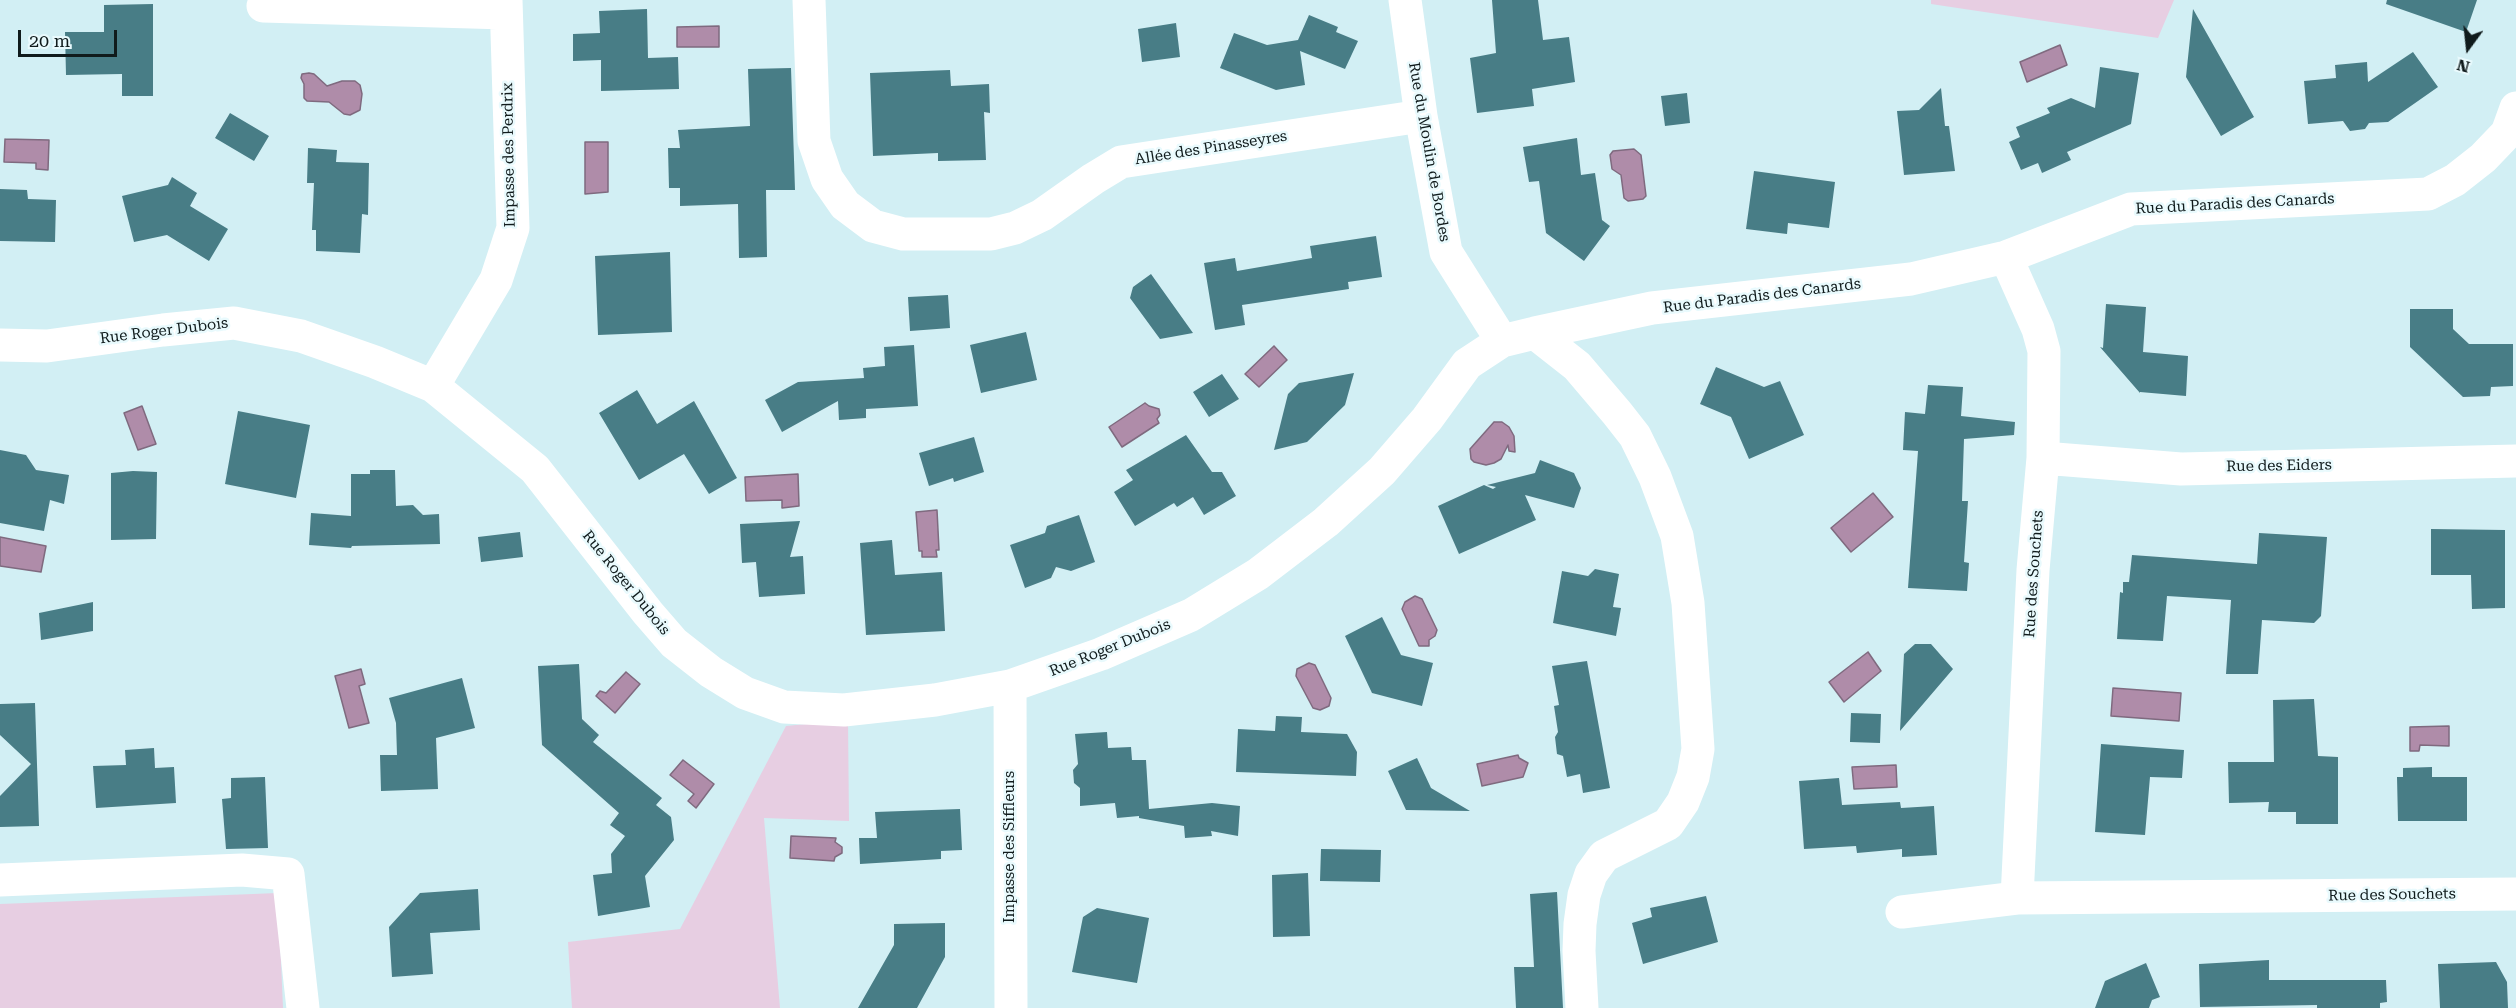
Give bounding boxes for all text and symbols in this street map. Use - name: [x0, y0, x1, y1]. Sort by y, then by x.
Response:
- scale bar: [21, 18, 120, 56]
- north arrow: [2438, 18, 2498, 78]
- text: 20 m: [29, 30, 70, 51]
- text: N: [2455, 55, 2472, 77]
- street label: Rue du Moulin de Bordes: [1404, 61, 1454, 243]
- street label: Impasse des Perdrix: [499, 82, 519, 228]
- street label: Allée des Pinasseyres: [1134, 127, 1288, 169]
- street label: Rue du Paradis des Canards: [2135, 190, 2335, 218]
- street label: Rue du Paradis des Canards: [1662, 275, 1862, 317]
- street label: Rue Roger Dubois: [99, 314, 229, 348]
- street label: Rue des Eiders: [2226, 456, 2332, 476]
- street label: Rue des Souchets: [2021, 510, 2047, 638]
- street label: Rue Roger Dubois: [578, 527, 674, 639]
- street label: Rue Roger Dubois: [1047, 615, 1173, 681]
- street label: Impasse des Siffleurs: [1001, 771, 1019, 923]
- street label: Rue des Souchets: [2328, 885, 2456, 905]

